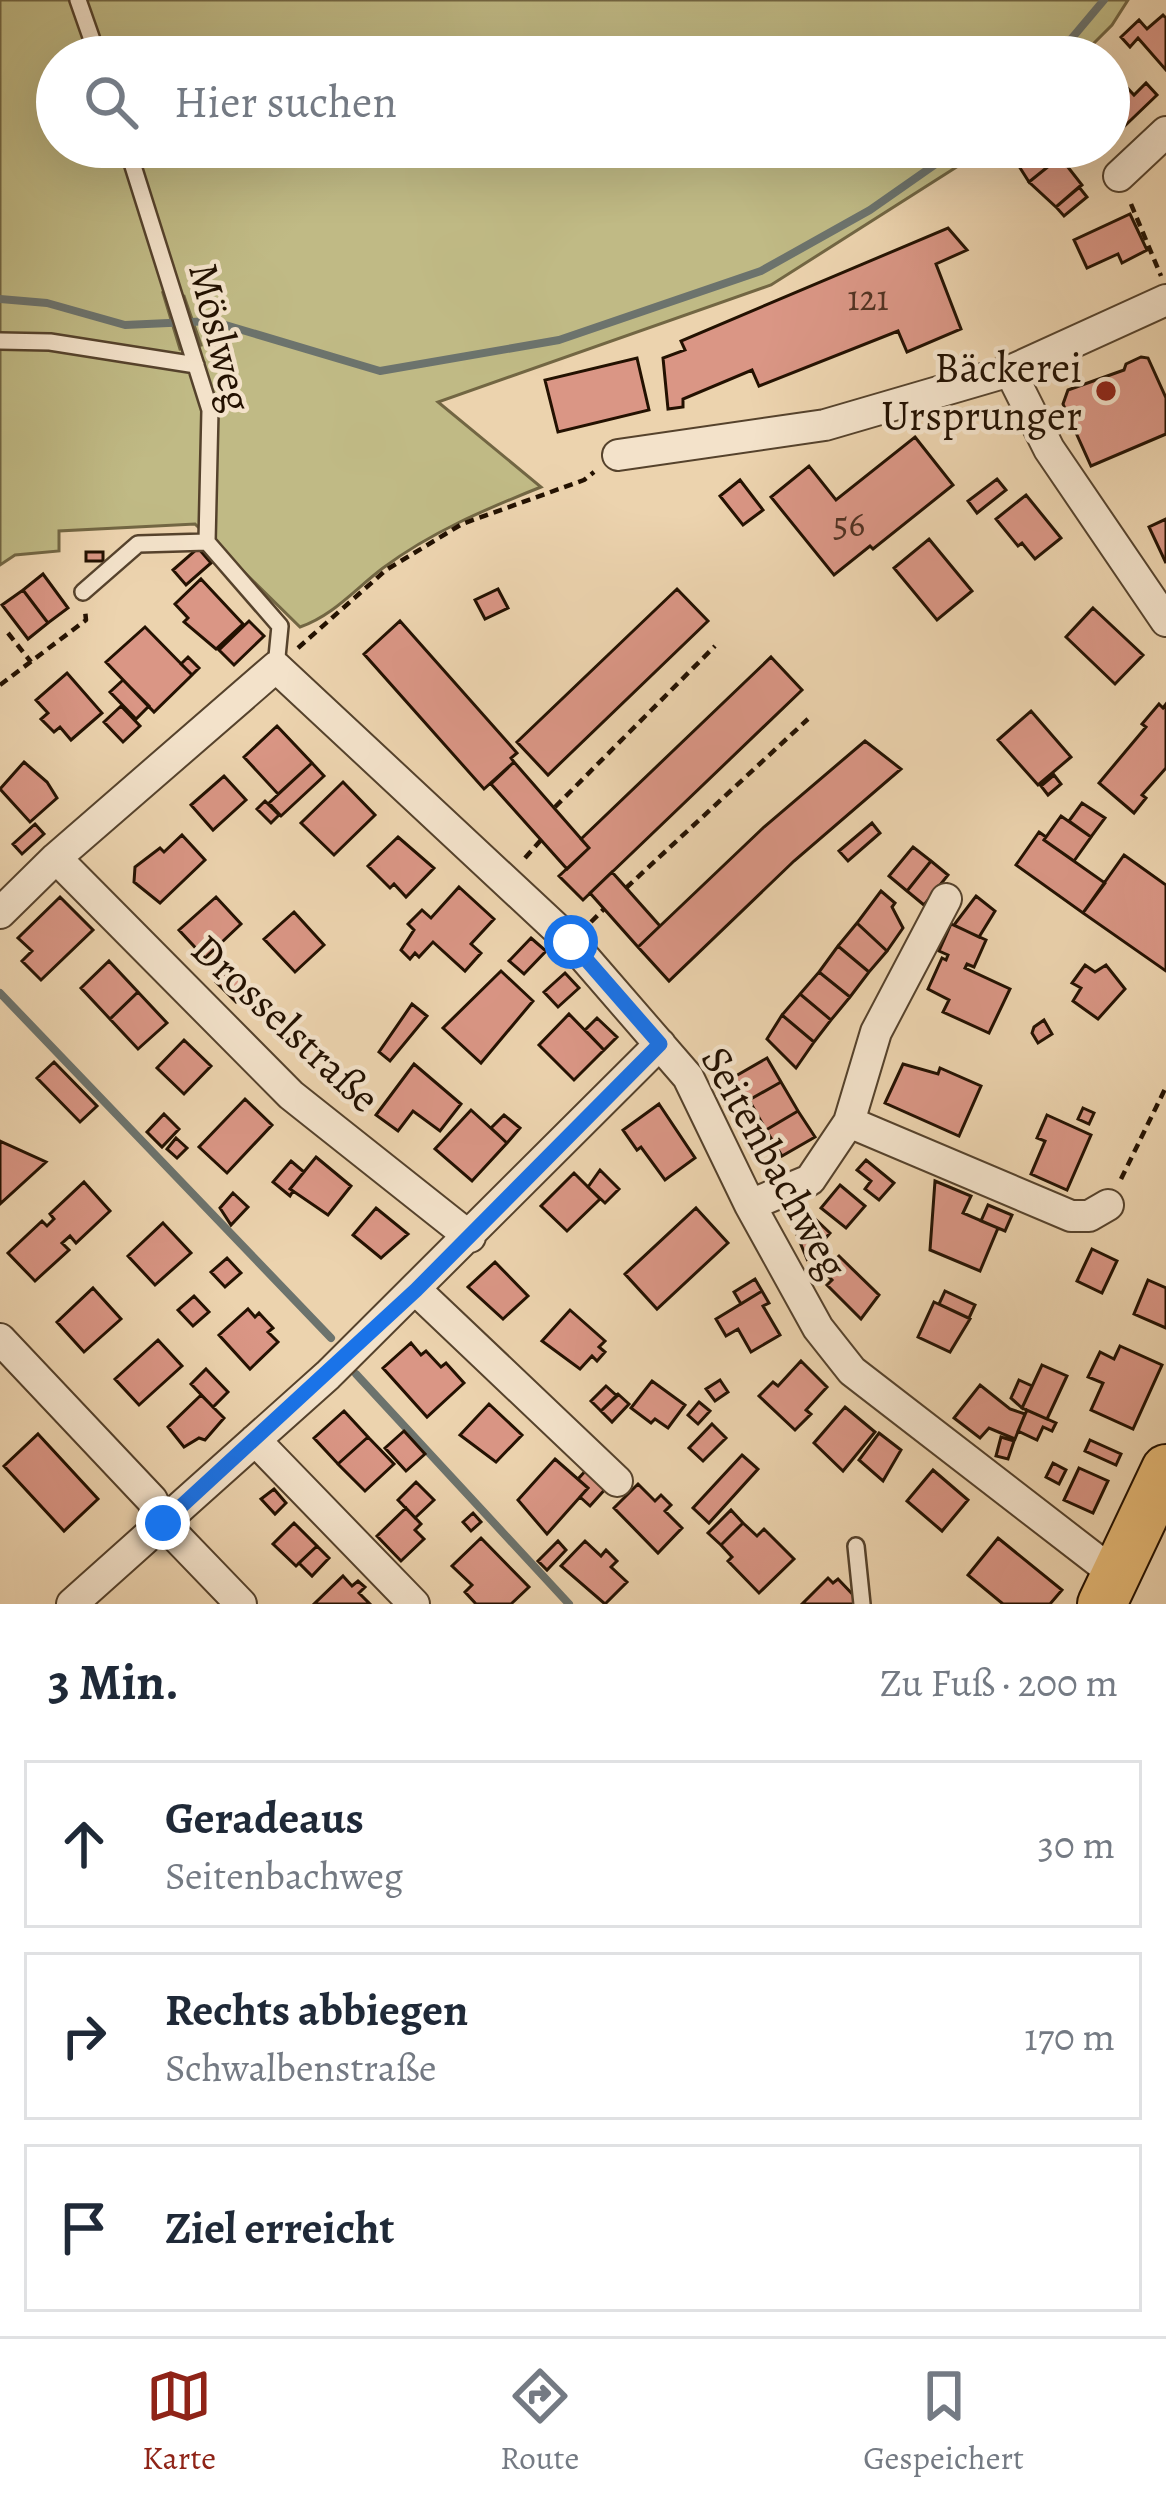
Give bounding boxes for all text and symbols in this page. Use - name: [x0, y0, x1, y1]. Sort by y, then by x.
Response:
- search box: [36, 36, 1130, 168]
- icon: search: [78, 69, 144, 135]
- text: Hier suchen: [174, 71, 397, 133]
- street label: Möslweg: [175, 257, 267, 417]
- house number: 121: [847, 273, 889, 322]
- place label: Bäckerei Ursprunger: [881, 339, 1082, 444]
- marker: Bäckerei Ursprunger: [1093, 378, 1119, 404]
- house number: 56: [833, 499, 865, 548]
- route start: [544, 915, 598, 969]
- street label: Drosselstraße: [179, 921, 393, 1125]
- street label: Seitenbachweg: [688, 1036, 862, 1288]
- route end: [136, 1496, 190, 1550]
- text: 3 Min.: [48, 1647, 179, 1717]
- text: Zu Fuß · 200 m: [880, 1656, 1118, 1709]
- text: Geradeaus: [165, 1787, 364, 1849]
- icon: ahead: [51, 1811, 117, 1877]
- text: 30 m: [1038, 1818, 1115, 1871]
- text: Seitenbachweg: [165, 1849, 403, 1902]
- text: Rechts abbiegen: [165, 1979, 468, 2041]
- icon: right: [51, 2003, 117, 2069]
- text: 170 m: [1024, 2010, 1115, 2063]
- text: Schwalbenstraße: [165, 2041, 437, 2094]
- icon: arrive: [51, 2195, 117, 2261]
- text: Ziel erreicht: [165, 2197, 394, 2259]
- tab: Karte: [142, 2363, 216, 2480]
- tab: Route: [500, 2363, 579, 2480]
- tab: Gespeichert: [863, 2363, 1024, 2480]

